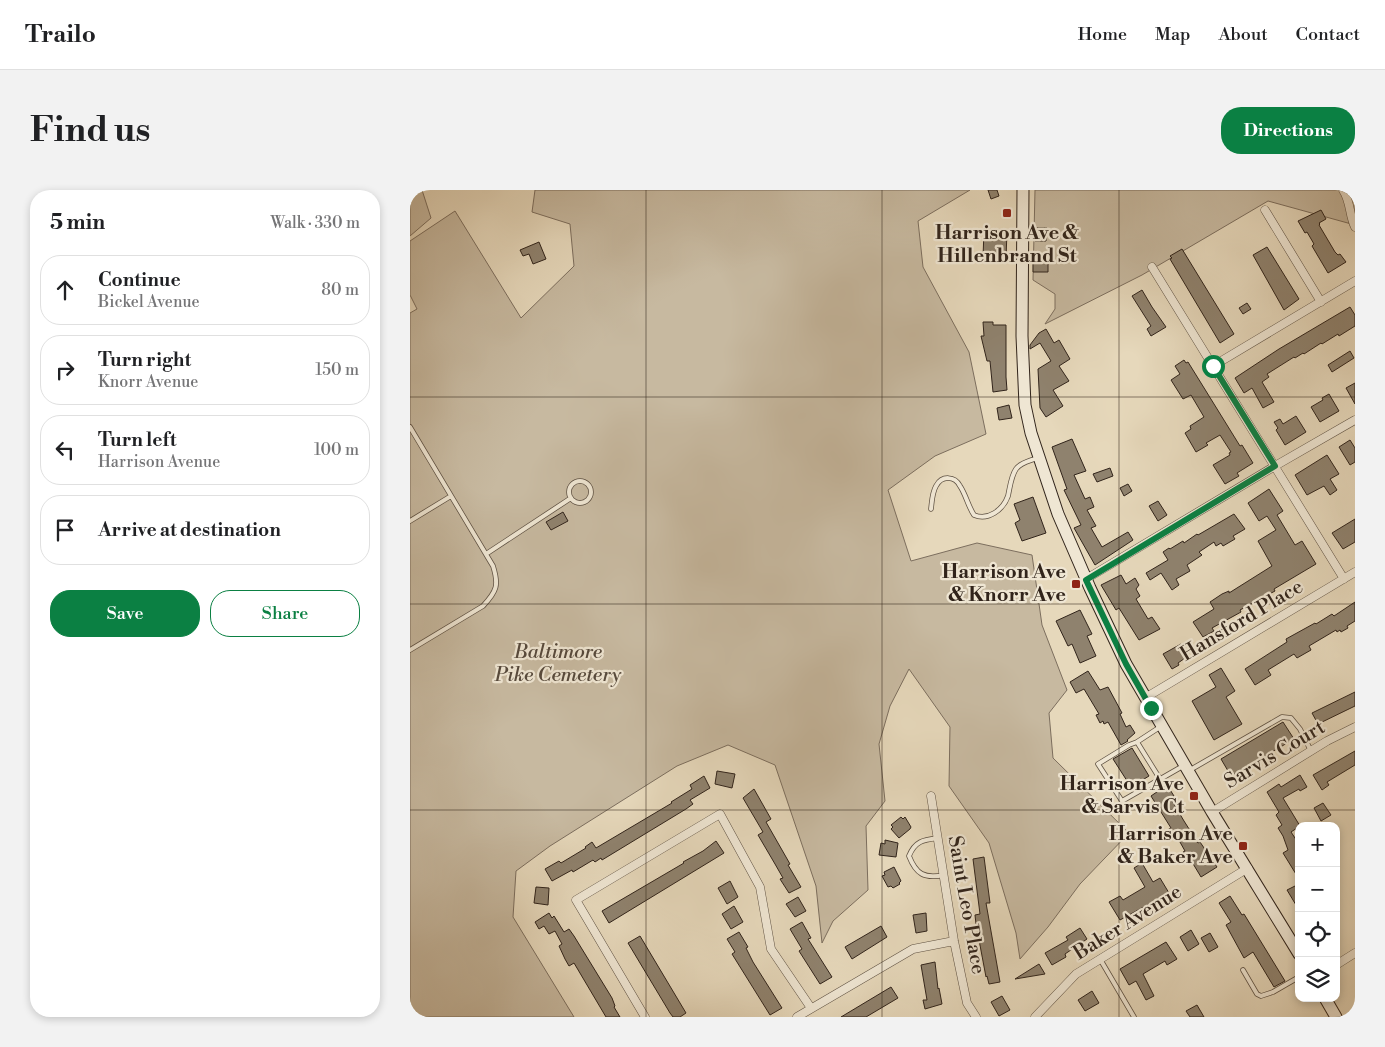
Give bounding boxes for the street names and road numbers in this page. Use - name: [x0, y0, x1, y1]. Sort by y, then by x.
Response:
- street label: Hansford Place: [1176, 575, 1308, 667]
- street label: Sarvis Court: [1220, 715, 1330, 795]
- street label: Saint Leo Place: [942, 834, 990, 976]
- street label: Baker Avenue: [1068, 880, 1187, 967]

